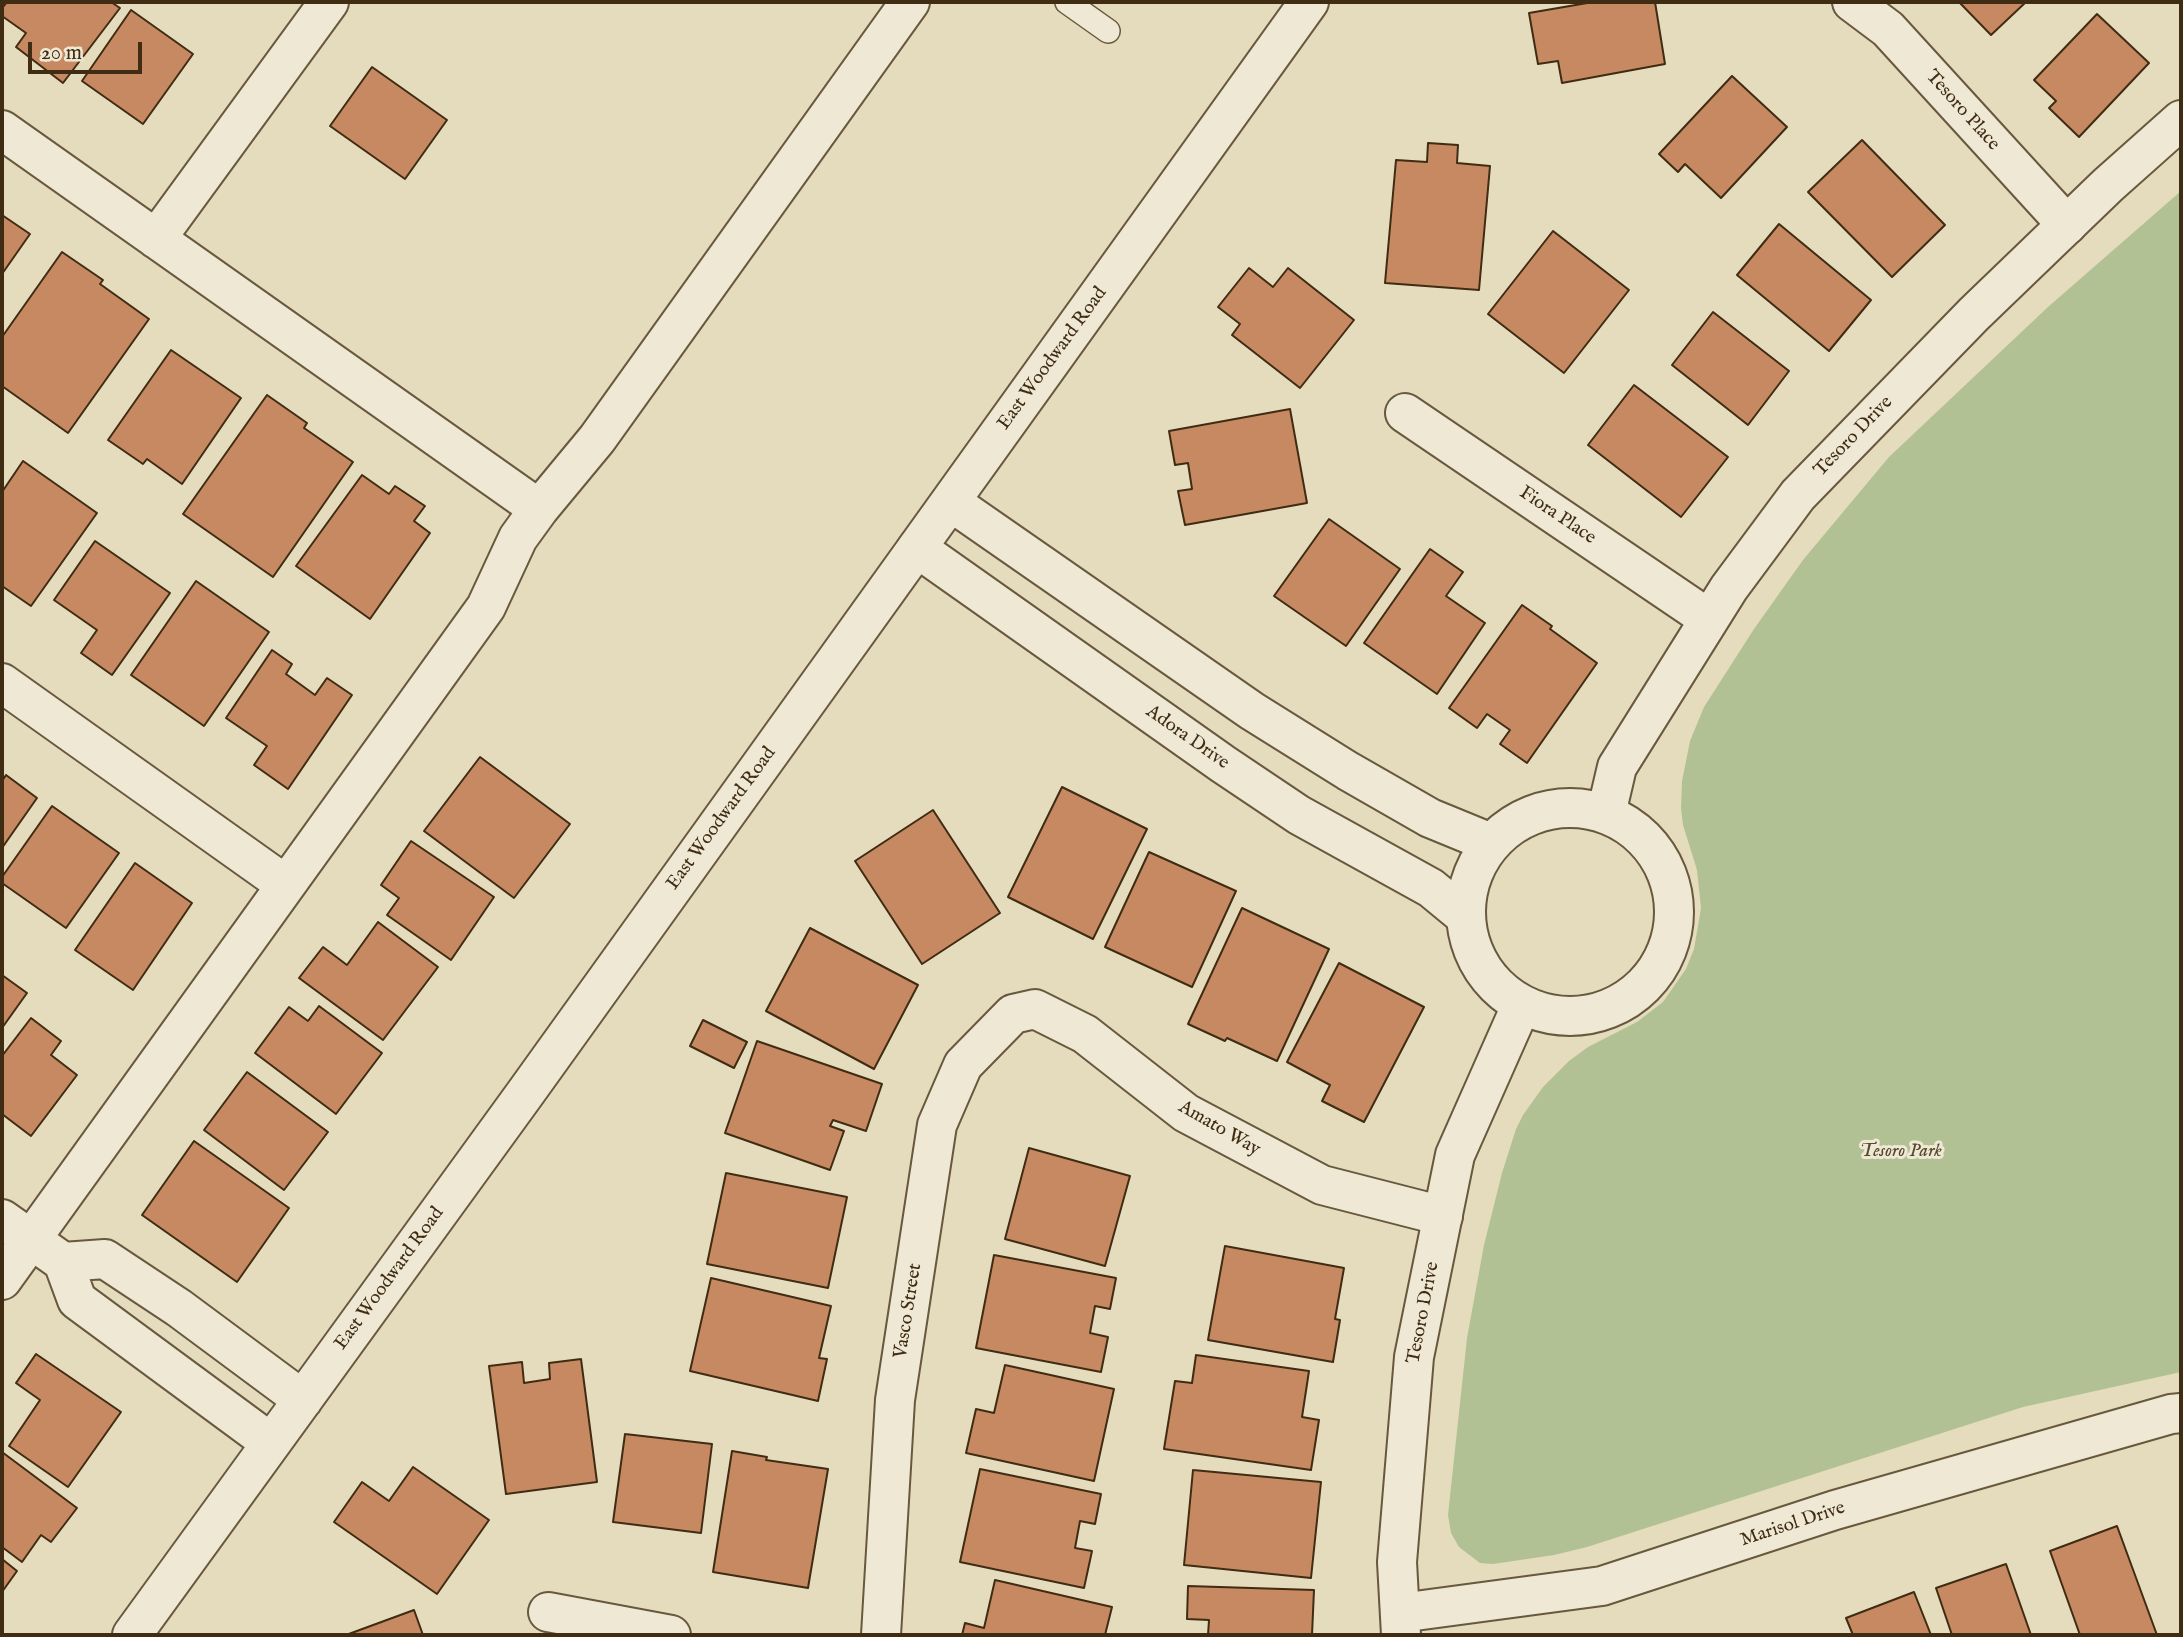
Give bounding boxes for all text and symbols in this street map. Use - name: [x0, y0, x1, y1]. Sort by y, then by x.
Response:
- scale bar: [32, 28, 145, 72]
- text: 20 m: [41, 40, 82, 67]
- street label: Tesoro Place: [1920, 66, 2004, 156]
- street label: East Woodward Road: [993, 283, 1113, 435]
- street label: Tesoro Drive: [1810, 392, 1898, 482]
- street label: Fiora Place: [1514, 482, 1600, 550]
- street label: Adora Drive: [1141, 701, 1233, 775]
- street label: East Woodward Road: [662, 743, 782, 895]
- street label: Amato Way: [1174, 1096, 1264, 1162]
- park label: Tesoro Park: [1860, 1141, 1942, 1163]
- street label: East Woodward Road: [330, 1203, 450, 1355]
- street label: Tesoro Drive: [1403, 1260, 1445, 1366]
- street label: Vasco Street: [890, 1262, 928, 1360]
- street label: Marisol Drive: [1738, 1497, 1848, 1553]

